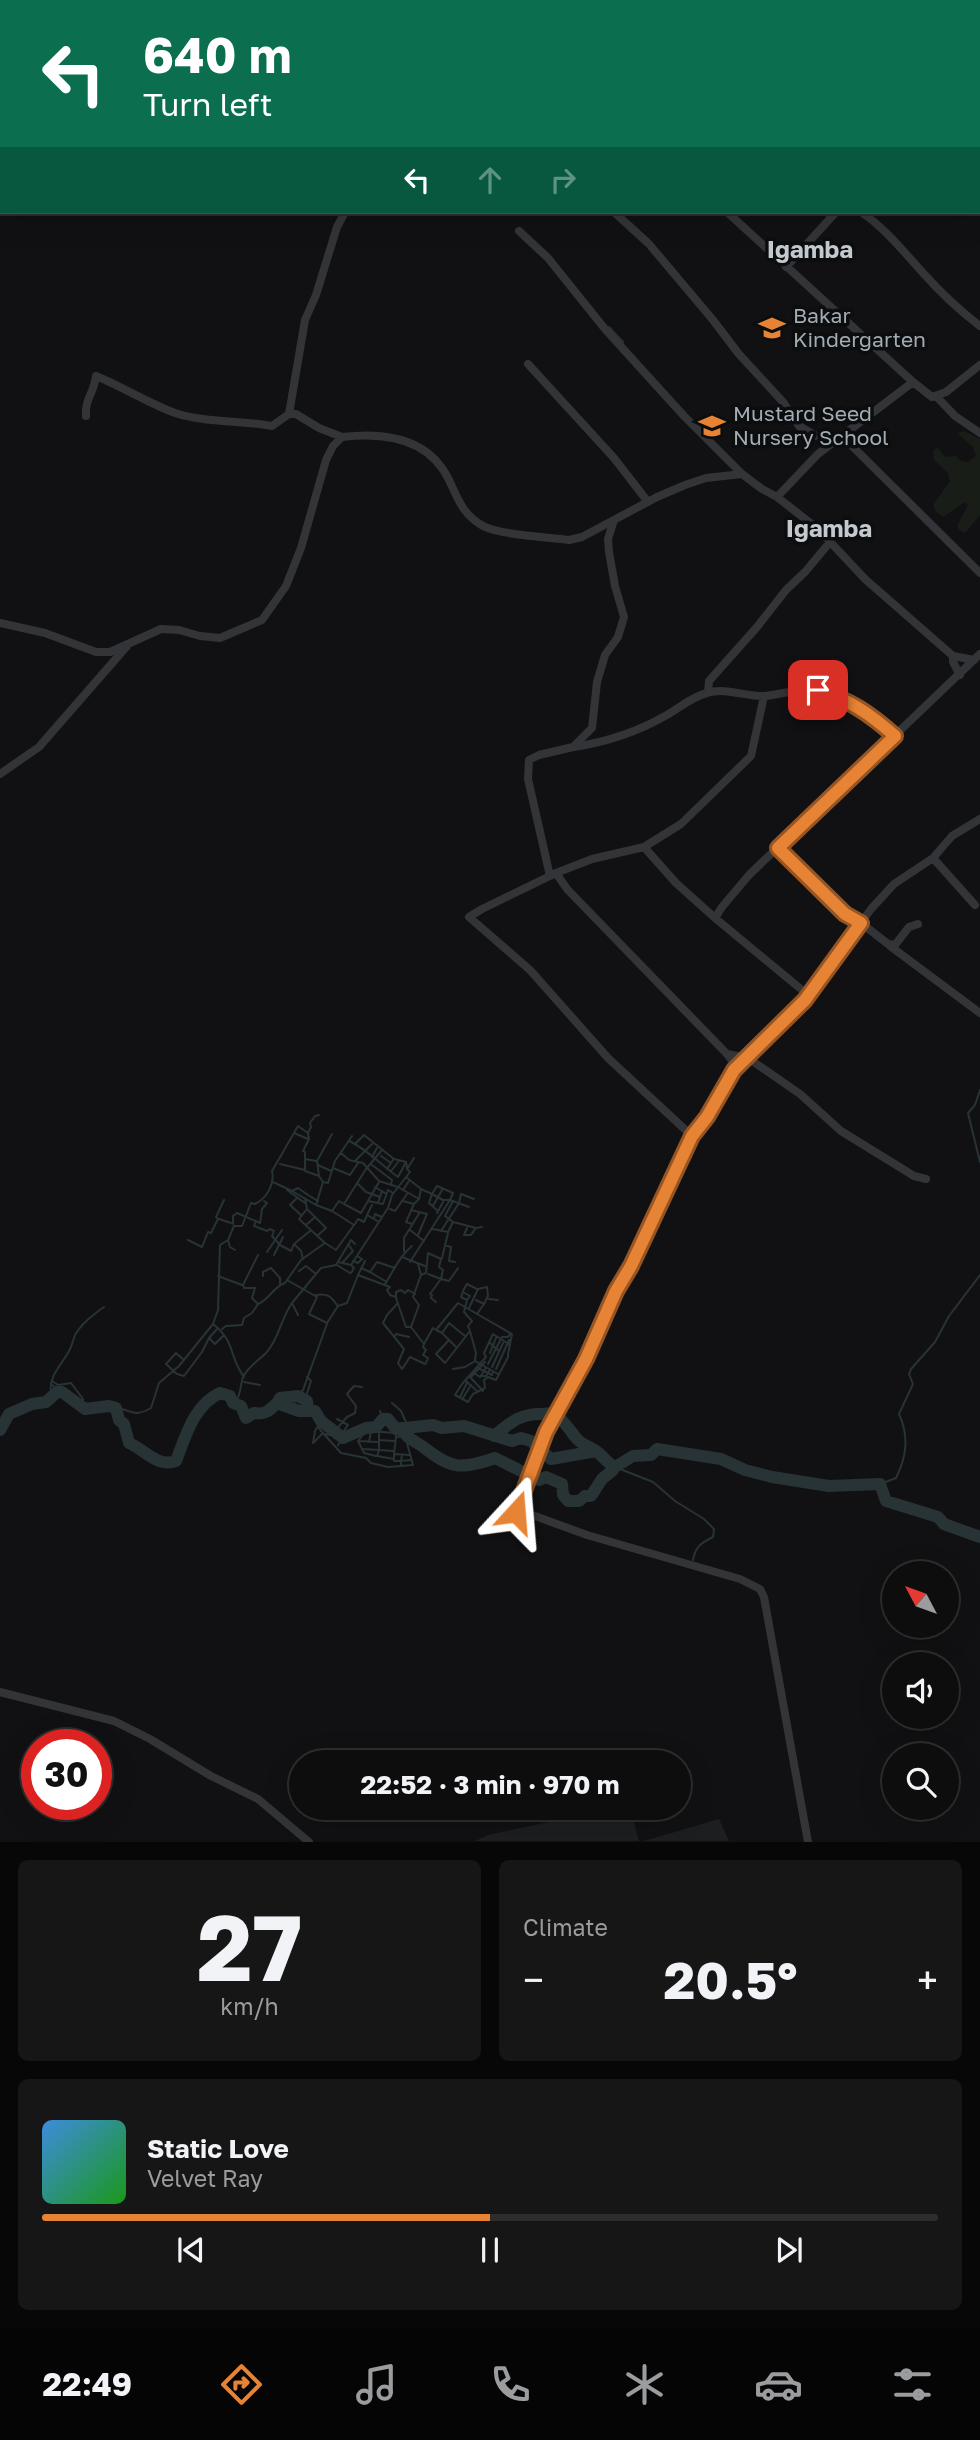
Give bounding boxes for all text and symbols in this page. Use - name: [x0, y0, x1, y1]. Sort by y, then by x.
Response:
- text: 640 m: [143, 25, 292, 84]
- icon: left: [28, 28, 119, 119]
- text: Turn left: [143, 85, 272, 123]
- icon: left: [398, 161, 436, 199]
- icon: ahead: [471, 161, 509, 199]
- icon: right: [544, 161, 582, 199]
- district label: Igamba: [767, 234, 853, 263]
- place label: Bakar Kindergarten: [793, 302, 926, 352]
- school or university icon: Bakar Kindergarten: [757, 313, 787, 343]
- place label: Mustard Seed Nursery School: [733, 400, 889, 450]
- school or university icon: Mustard Seed Nursery School: [697, 411, 727, 441]
- district label: Igamba: [786, 513, 872, 542]
- pin: [788, 660, 848, 720]
- icon: arrive: [799, 671, 837, 709]
- position arrow: [479, 1475, 553, 1549]
- north arrow: [882, 1561, 959, 1638]
- map controls: [882, 1561, 959, 1820]
- button: sound: [882, 1652, 959, 1729]
- speed limit sign: 30: [21, 1729, 112, 1820]
- button: search: [882, 1743, 959, 1820]
- text: 22:52 · 3 min · 970 m: [360, 1769, 620, 1800]
- text: 27: [197, 1892, 302, 2001]
- text: Climate: [523, 1913, 608, 1941]
- text: 20.5°: [663, 1948, 798, 2010]
- text: −: [523, 1957, 544, 2002]
- text: +: [917, 1957, 938, 2002]
- text: km/h: [220, 1992, 279, 2020]
- text: Static Love: [147, 2133, 289, 2164]
- text: Velvet Ray: [147, 2164, 263, 2192]
- icon: previous: [172, 2231, 210, 2269]
- icon: pause: [471, 2231, 509, 2269]
- icon: next: [770, 2231, 808, 2269]
- icon: directions: [217, 2360, 266, 2409]
- icon: music: [352, 2360, 401, 2409]
- icon: phone: [486, 2360, 535, 2409]
- icon: climate: [620, 2360, 669, 2409]
- icon: car: [754, 2360, 803, 2409]
- icon: filters: [888, 2360, 937, 2409]
- text: 22:49: [43, 2365, 132, 2403]

